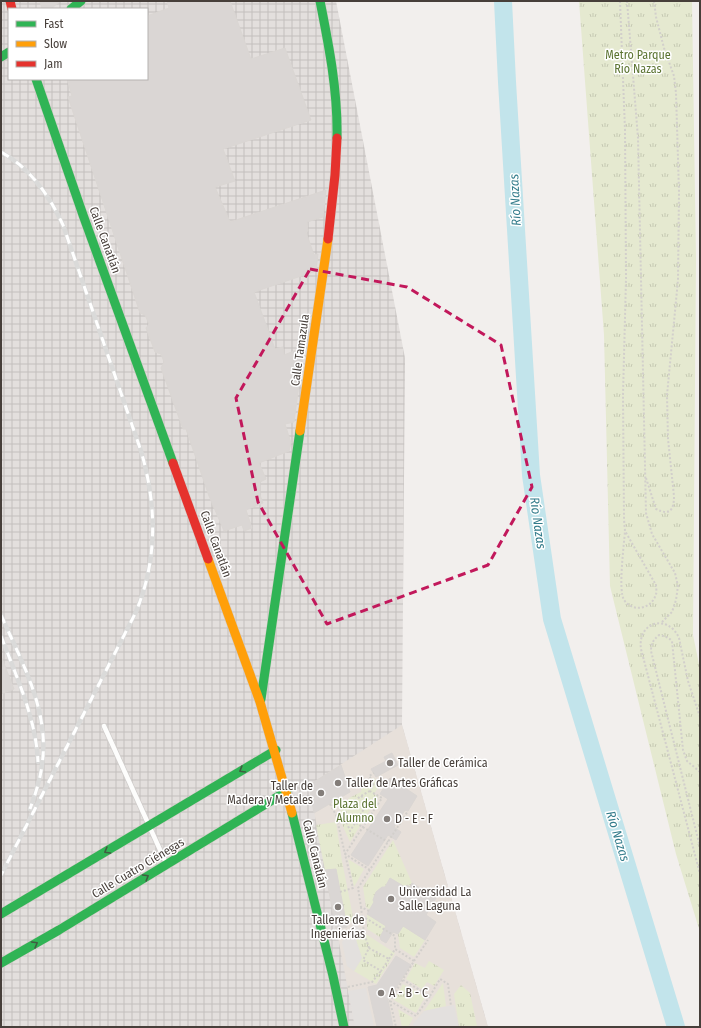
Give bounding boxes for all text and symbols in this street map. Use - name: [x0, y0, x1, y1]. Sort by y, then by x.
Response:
- legend: [8, 8, 148, 80]
- text: Fast: [44, 17, 63, 31]
- text: Slow: [44, 37, 67, 51]
- park label: Metro Parque Río Nazas: [605, 48, 671, 76]
- text: Jam: [44, 57, 62, 71]
- water label: Río Nazas: [506, 173, 524, 226]
- street label: Calle Canatlán: [86, 205, 124, 275]
- street label: Calle Tamazula: [288, 313, 312, 387]
- water label: Río Nazas: [527, 496, 549, 550]
- street label: Calle Canatlán: [197, 509, 235, 579]
- place label: Taller de Cerámica: [398, 756, 488, 770]
- marker: Taller de Cerámica: [385, 758, 395, 768]
- one-way arrow: [239, 765, 246, 773]
- place label: Taller de Artes Gráficas: [346, 776, 458, 790]
- marker: Taller de Artes Gráficas: [333, 778, 343, 788]
- place label: Taller de Madera y Metales: [227, 779, 313, 807]
- marker: Taller de Madera y Metales: [316, 788, 326, 798]
- park label: Plaza del Alumno: [333, 797, 377, 825]
- water label: Río Nazas: [603, 809, 633, 864]
- place label: D - E - F: [395, 812, 434, 826]
- marker: D - E - F: [382, 814, 392, 824]
- street label: Calle Canatlán: [300, 818, 330, 890]
- street label: Calle Cuatro Ciénegas: [89, 835, 187, 901]
- one-way arrow: [104, 847, 111, 854]
- one-way arrow: [142, 874, 149, 882]
- place label: Universidad La Salle Laguna: [399, 885, 472, 913]
- marker: Universidad La Salle Laguna: [386, 894, 396, 904]
- marker: Talleres de Ingenierías: [333, 902, 343, 912]
- place label: Talleres de Ingenierías: [311, 913, 365, 941]
- one-way arrow: [31, 941, 38, 948]
- place label: A - B - C: [389, 986, 428, 1000]
- marker: A - B - C: [376, 988, 386, 998]

